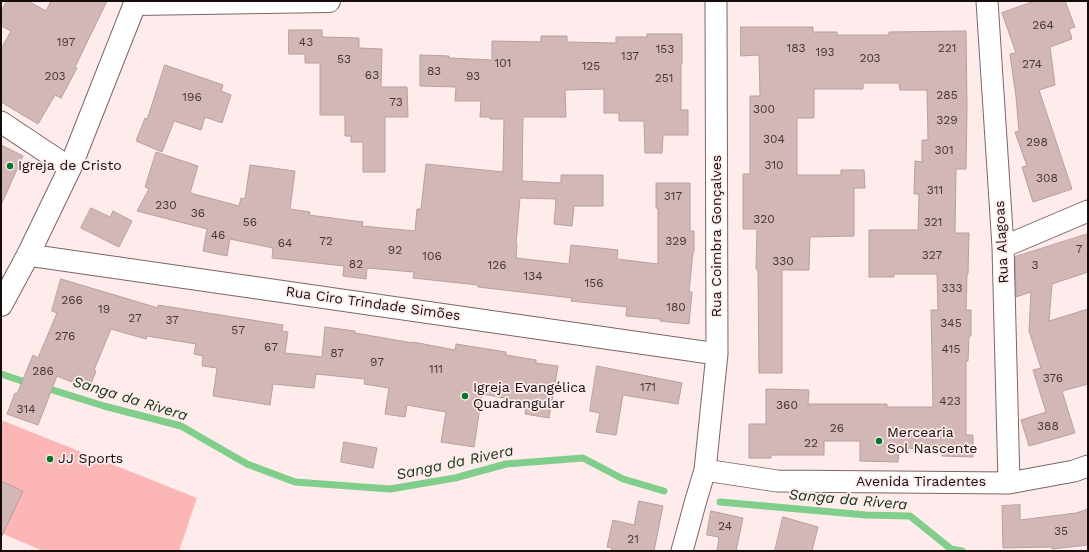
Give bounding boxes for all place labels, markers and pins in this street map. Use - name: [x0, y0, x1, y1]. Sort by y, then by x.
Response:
- place label: Igreja de Cristo: [18, 158, 122, 174]
- marker: Igreja de Cristo: [5, 161, 15, 171]
- place label: Igreja Evangélica Quadrangular: [473, 380, 586, 412]
- marker: Igreja Evangélica Quadrangular: [460, 391, 470, 401]
- place label: Mercearia Sol Nascente: [887, 425, 977, 458]
- marker: Mercearia Sol Nascente: [874, 436, 884, 446]
- place label: JJ Sports: [58, 451, 123, 467]
- marker: JJ Sports: [45, 454, 55, 464]

